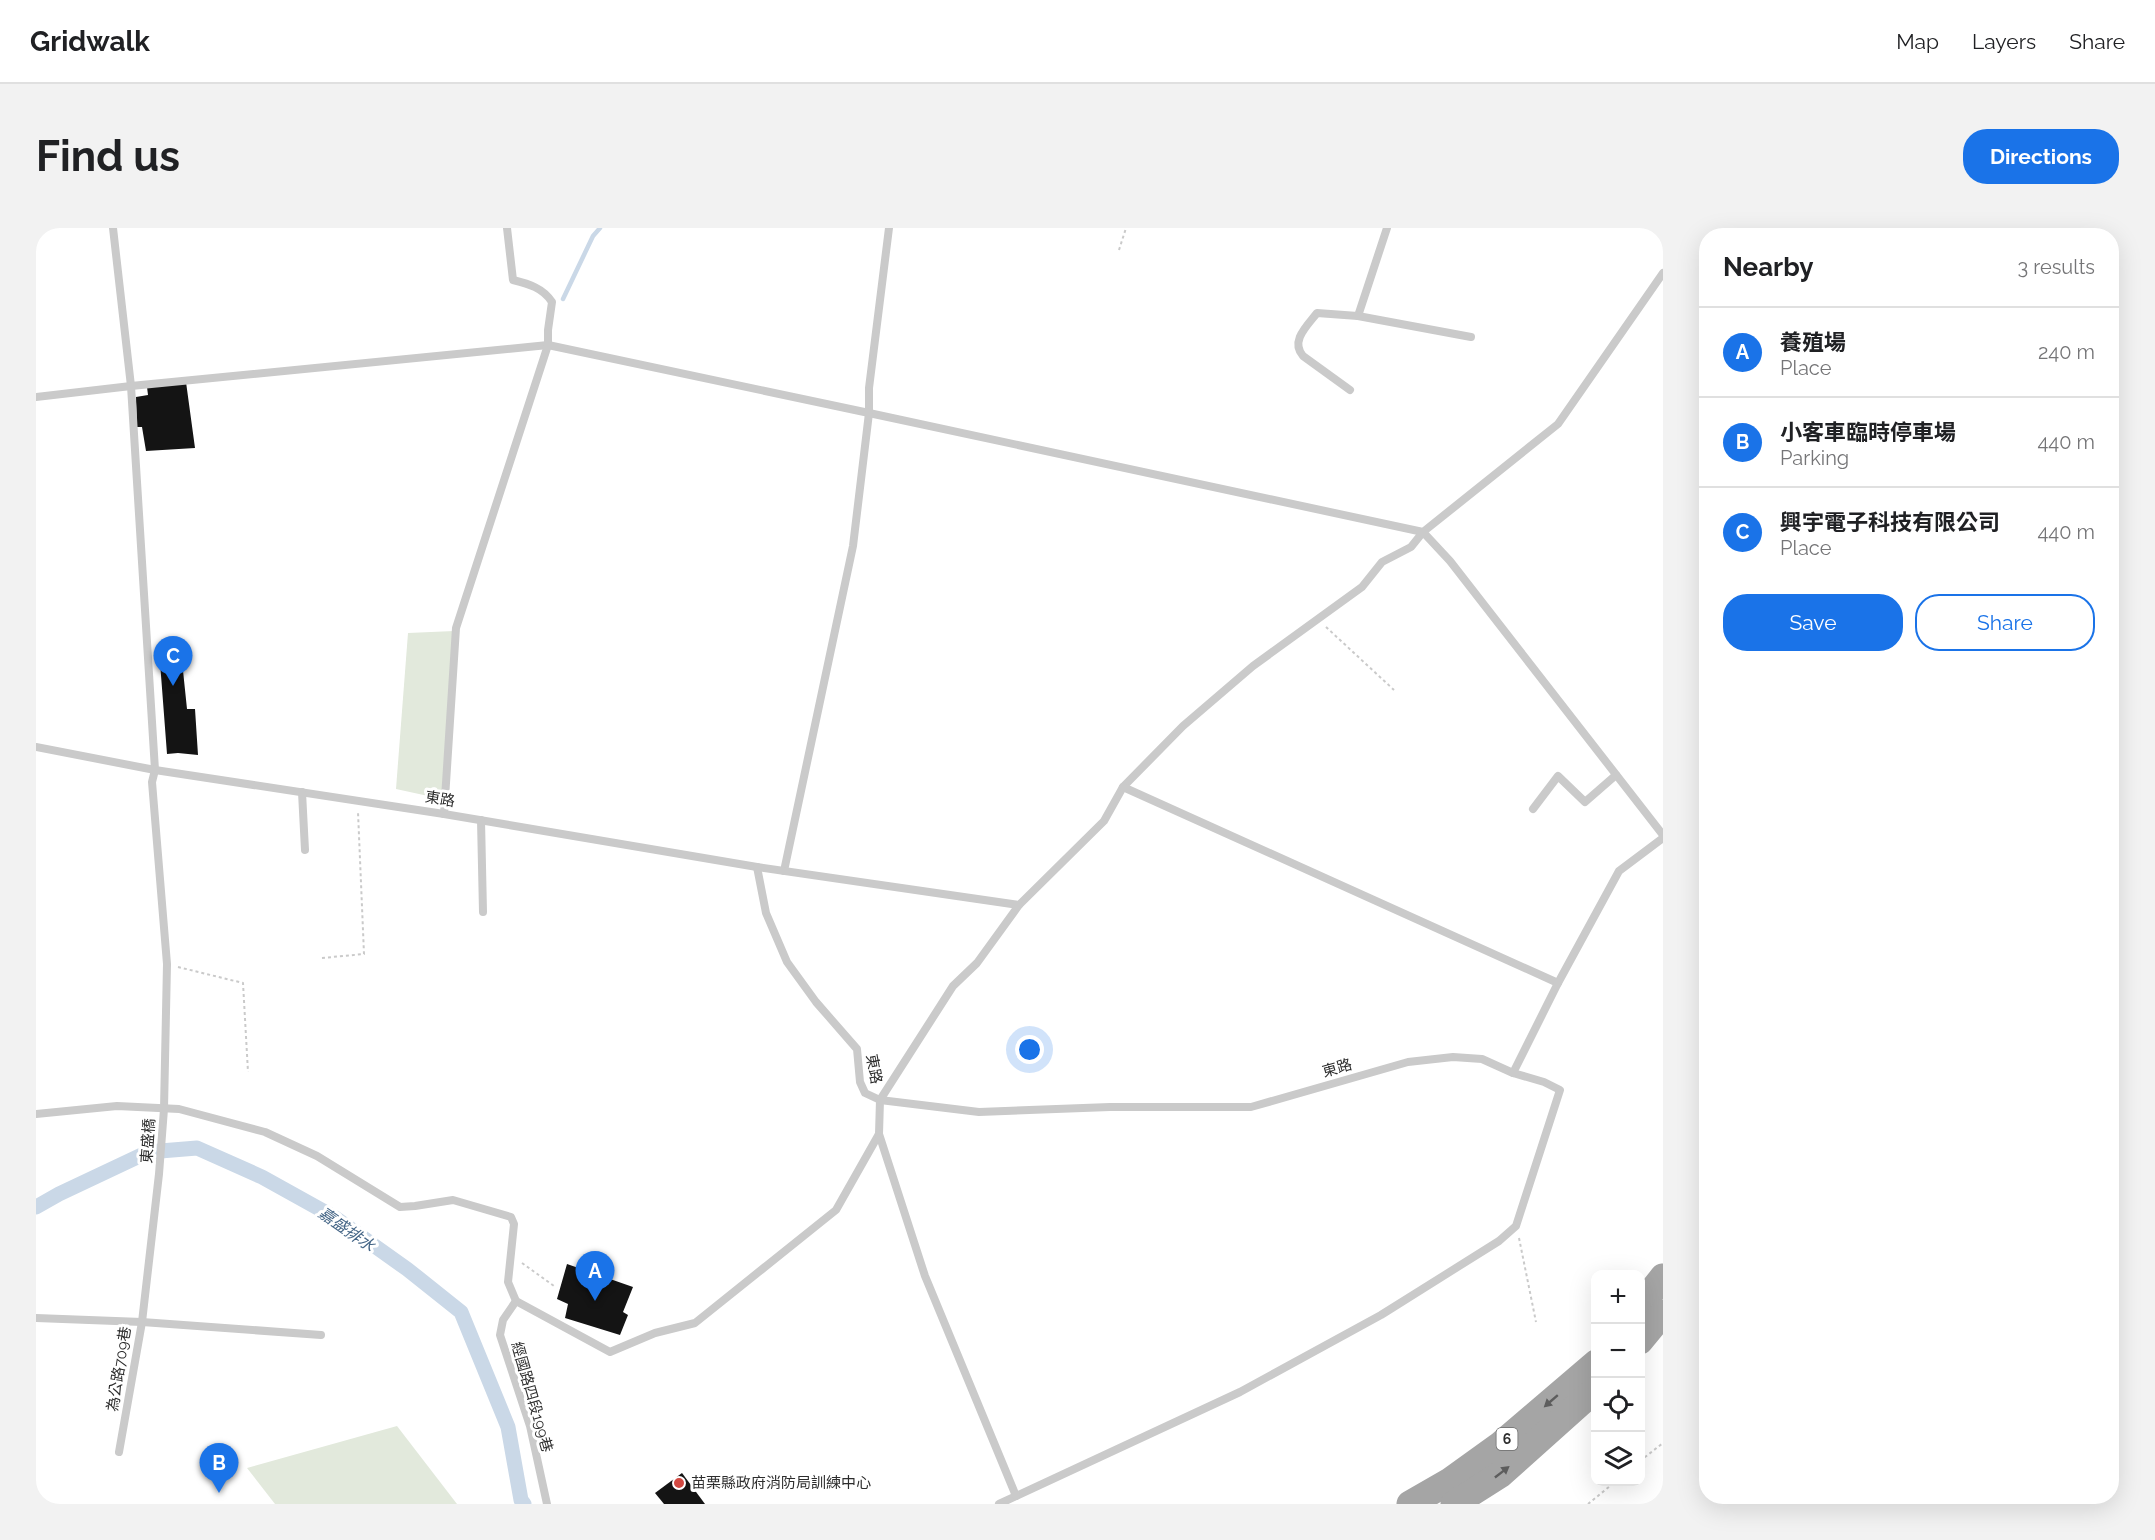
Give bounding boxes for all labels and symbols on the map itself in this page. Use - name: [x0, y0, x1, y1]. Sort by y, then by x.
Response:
- pin: C: [154, 636, 192, 686]
- street label: 東路: [424, 788, 456, 810]
- your location: [1015, 1035, 1044, 1064]
- street label: 東路: [862, 1053, 886, 1085]
- street label: 東路: [1320, 1055, 1354, 1081]
- street label: 東盛橋: [137, 1118, 159, 1164]
- water label: 嘉盛排水: [315, 1203, 379, 1256]
- pin: A: [576, 1252, 614, 1301]
- street label: 為公路709巷: [103, 1325, 135, 1413]
- street label: 經國路四段199巷: [508, 1340, 556, 1454]
- one-way arrow: [1544, 1394, 1559, 1407]
- road number: 6: [1496, 1428, 1518, 1450]
- pin: B: [200, 1444, 238, 1493]
- one-way arrow: [1495, 1466, 1510, 1478]
- place label: 苗栗縣政府消防局訓練中心: [691, 1474, 871, 1492]
- marker: 苗栗縣政府消防局訓練中心: [672, 1476, 686, 1490]

